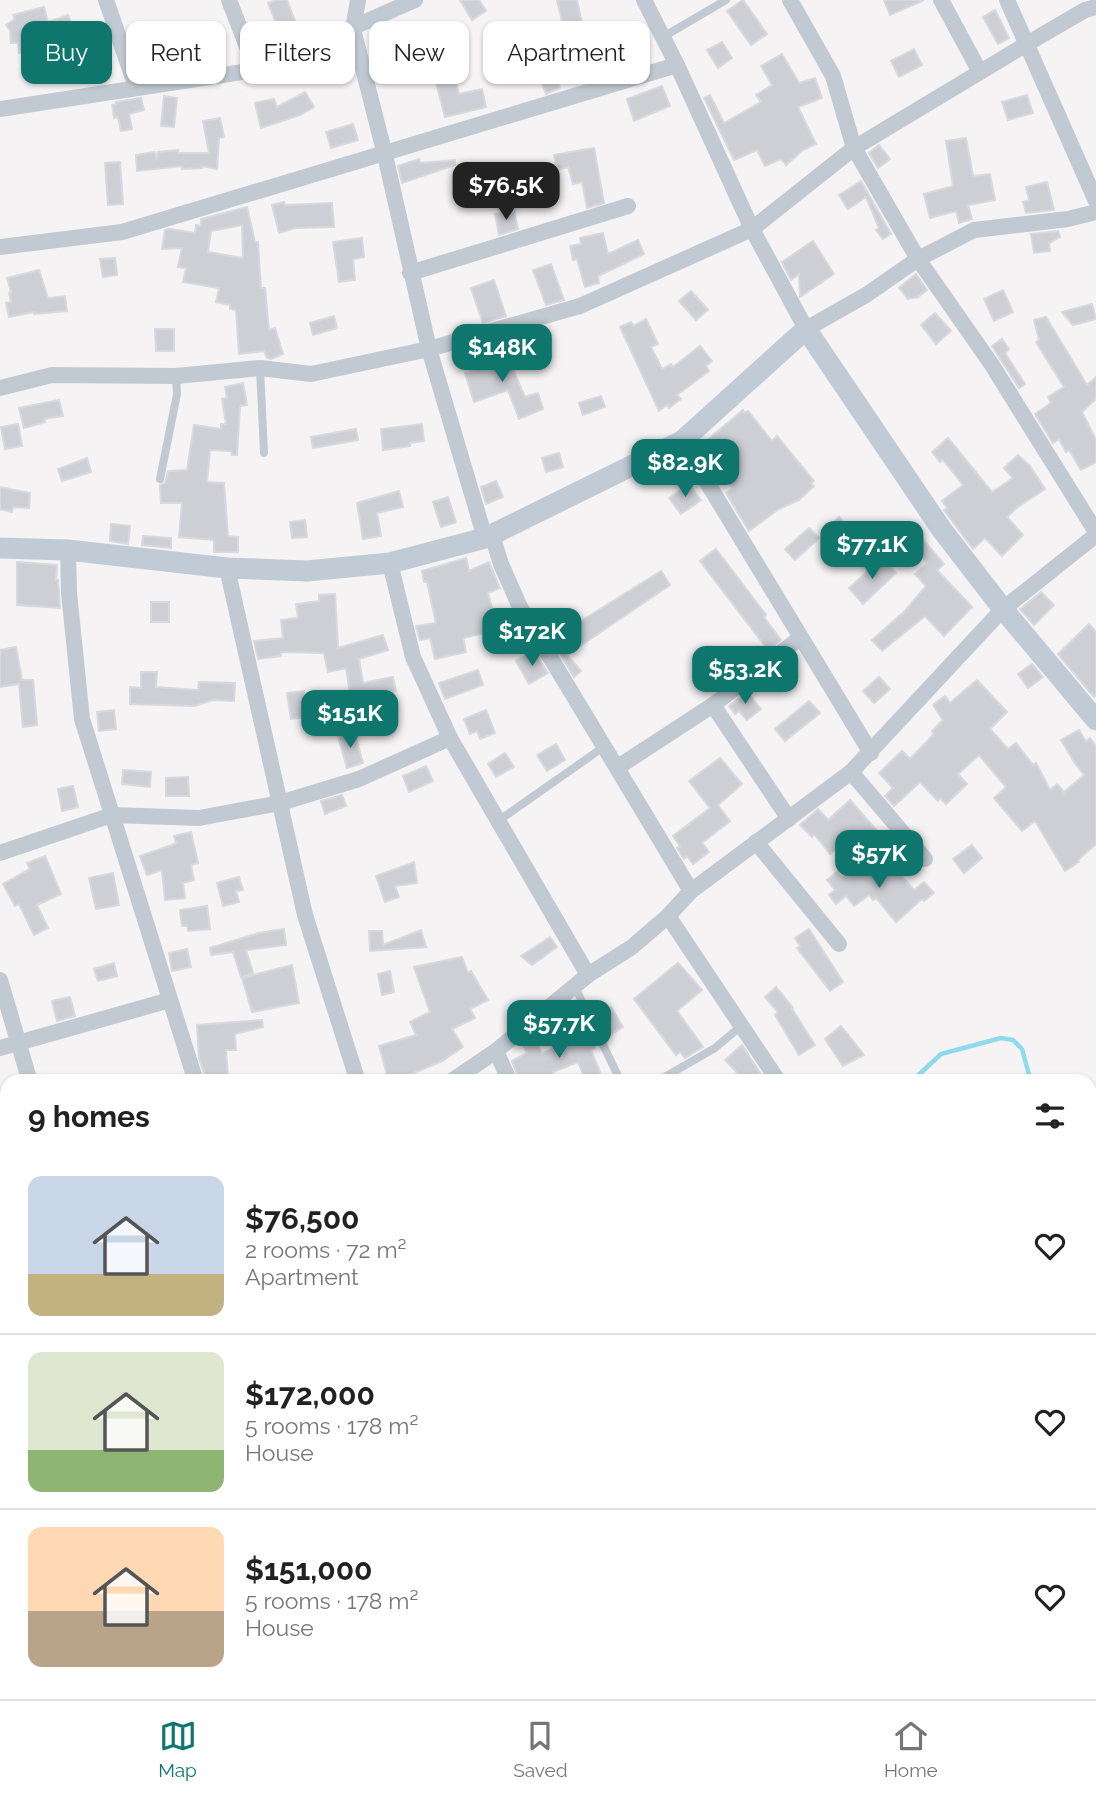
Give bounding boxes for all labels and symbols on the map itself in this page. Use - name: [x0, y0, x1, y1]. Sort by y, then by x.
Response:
- pin: $76.5K: [449, 162, 563, 222]
- pin: $148K: [453, 324, 551, 384]
- pin: $82.9K: [628, 440, 742, 499]
- pin: $77.1K: [815, 522, 929, 581]
- pin: $172K: [483, 608, 581, 668]
- pin: $53.2K: [688, 646, 802, 706]
- pin: $151K: [301, 690, 399, 750]
- pin: $57K: [838, 830, 920, 890]
- pin: $57.7K: [502, 1000, 616, 1060]

